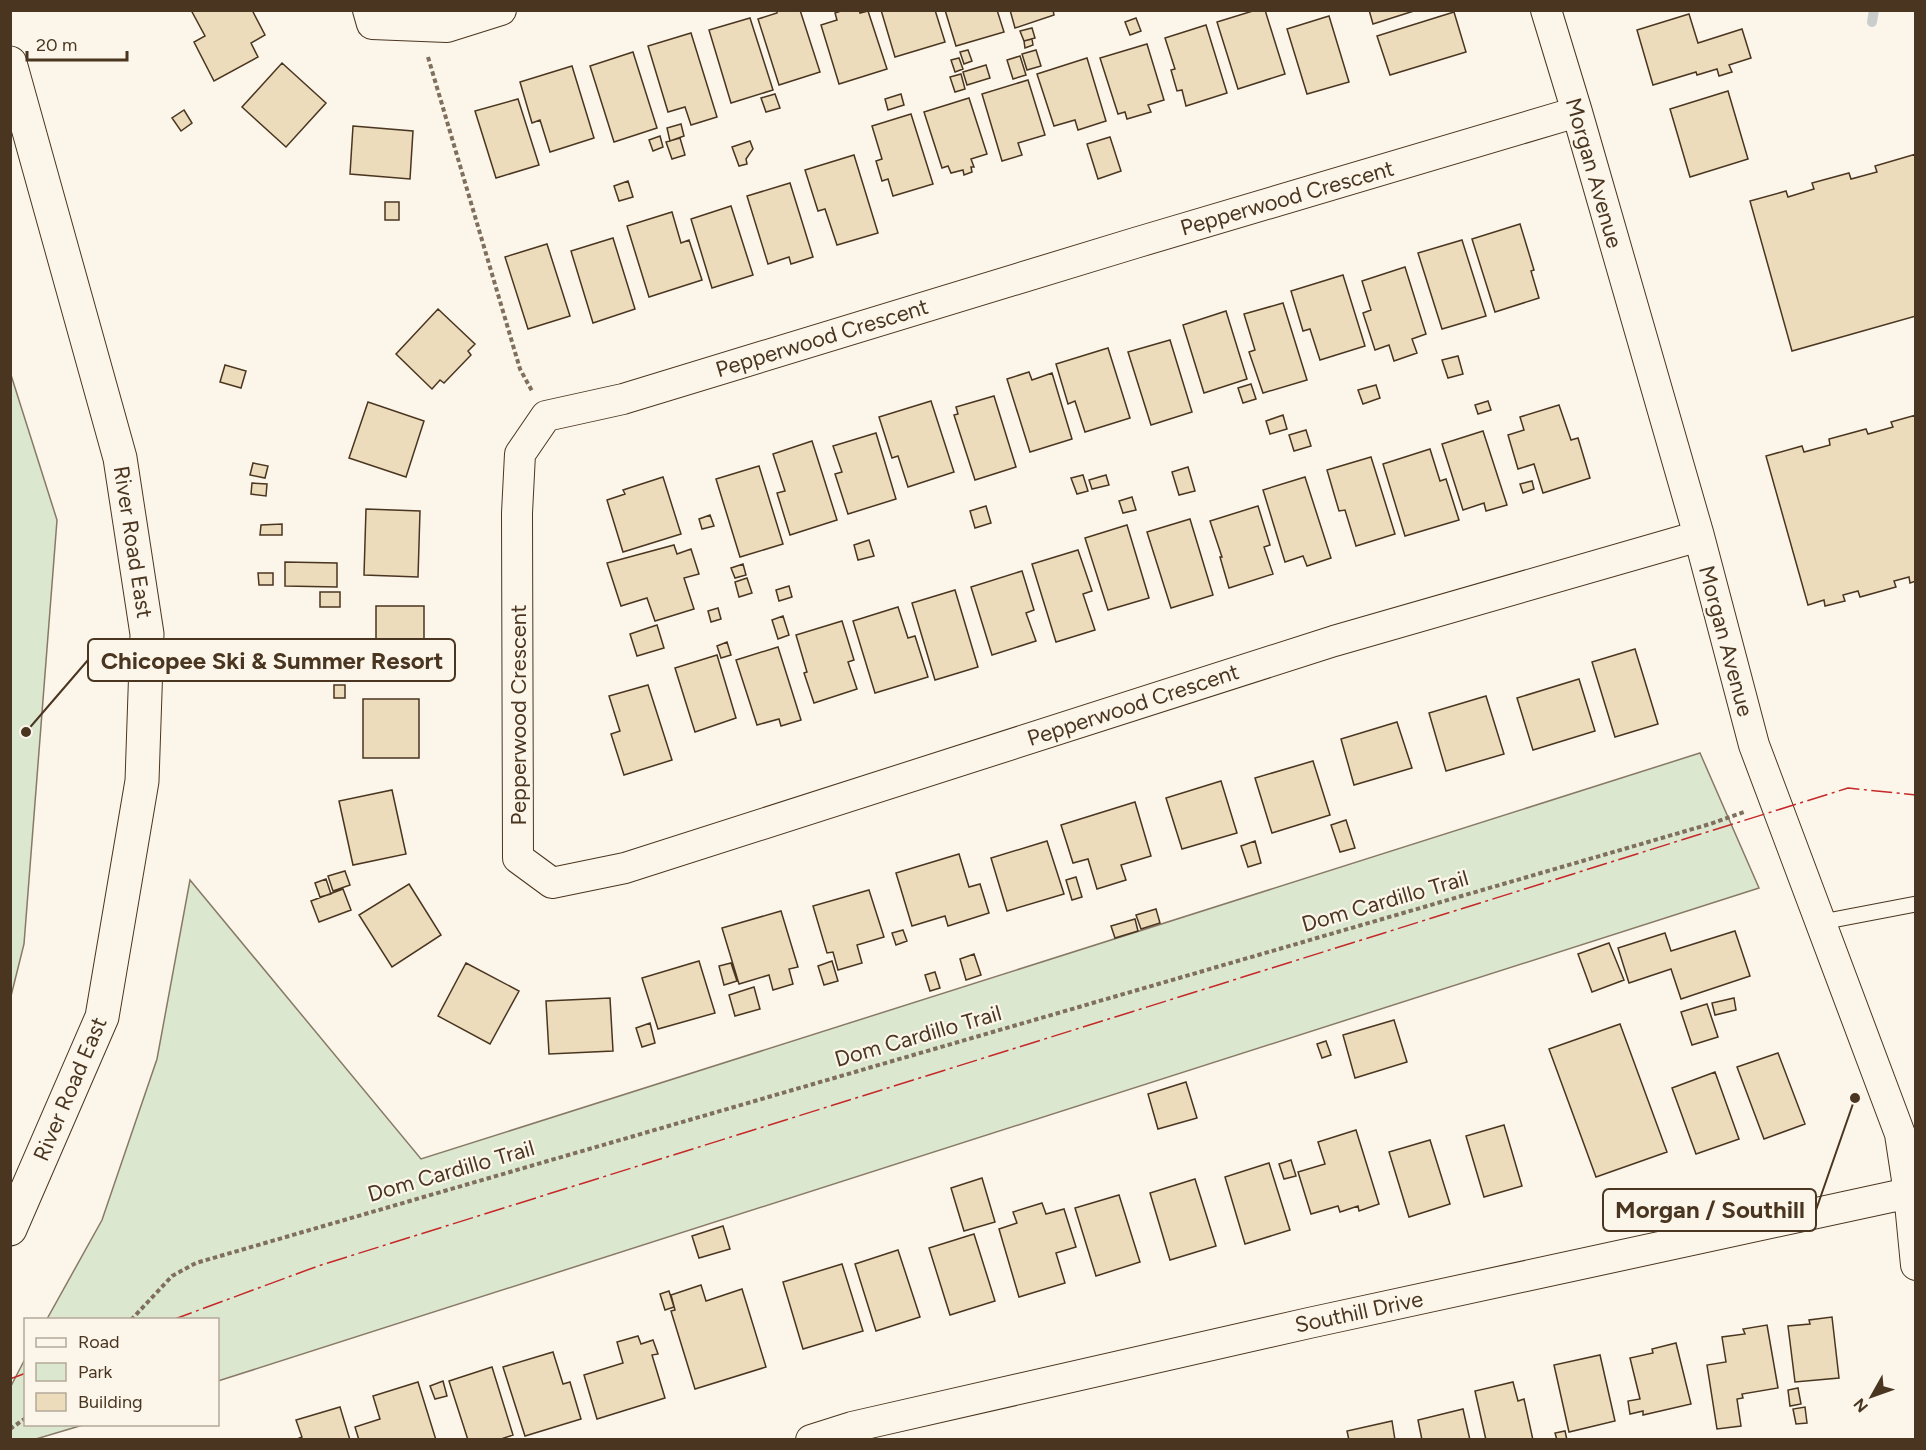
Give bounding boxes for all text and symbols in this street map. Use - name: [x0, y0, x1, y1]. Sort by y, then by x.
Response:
- scale bar: [27, 24, 128, 62]
- text: 20 m: [36, 34, 77, 56]
- street label: Morgan Avenue: [1560, 95, 1628, 251]
- street label: Pepperwood Crescent: [1177, 155, 1397, 241]
- street label: Pepperwood Crescent: [712, 293, 932, 383]
- street label: River Road East: [108, 464, 158, 620]
- street label: Morgan Avenue: [1693, 563, 1759, 719]
- street label: Pepperwood Crescent: [505, 605, 532, 825]
- callout: Chicopee Ski & Summer Resort: [88, 639, 455, 681]
- text: Chicopee Ski & Summer Resort: [101, 646, 443, 675]
- street label: Pepperwood Crescent: [1024, 658, 1242, 752]
- street label: Dom Cardillo Trail: [1299, 864, 1471, 938]
- street label: Dom Cardillo Trail: [832, 999, 1004, 1073]
- street label: River Road East: [28, 1013, 112, 1165]
- street label: Dom Cardillo Trail: [365, 1134, 537, 1208]
- callout: Morgan / Southill: [1603, 1189, 1816, 1231]
- text: Morgan / Southill: [1615, 1195, 1805, 1224]
- street label: Southill Drive: [1292, 1285, 1426, 1339]
- legend: [24, 1318, 219, 1426]
- text: Road: [78, 1331, 119, 1353]
- text: Park: [78, 1361, 113, 1383]
- north arrow: [1842, 1366, 1902, 1426]
- text: Building: [78, 1391, 143, 1413]
- text: N: [1850, 1394, 1872, 1416]

